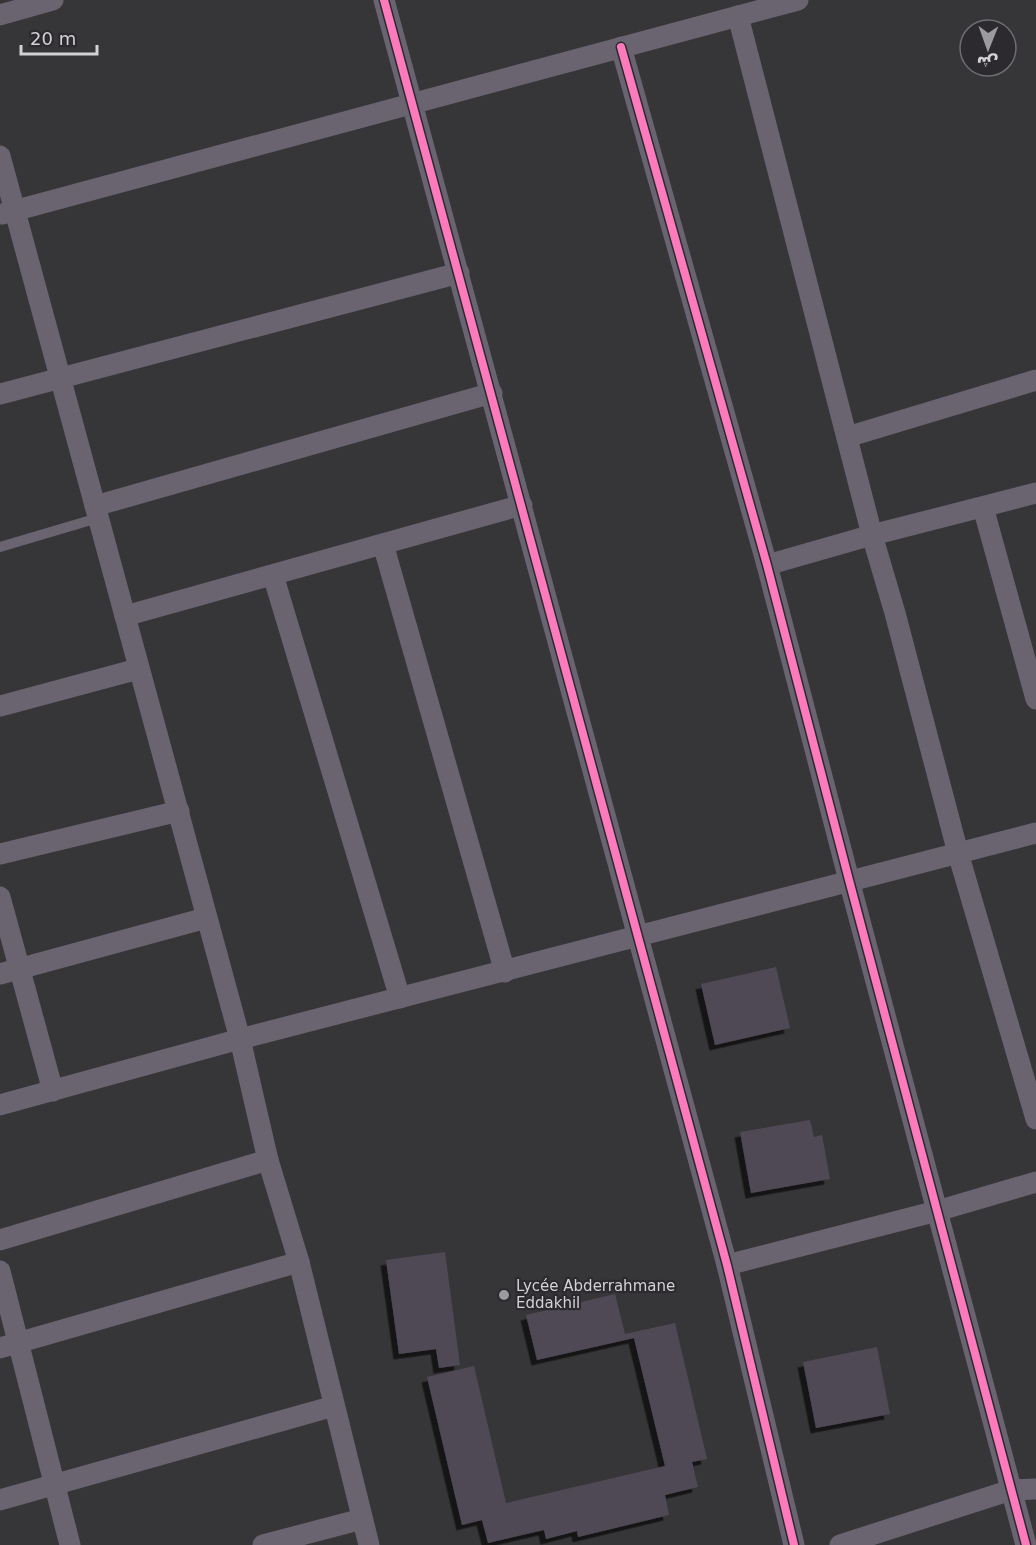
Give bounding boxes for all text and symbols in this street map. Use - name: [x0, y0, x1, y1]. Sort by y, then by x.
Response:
- scale bar: [21, 18, 98, 56]
- north arrow: [958, 18, 1018, 78]
- text: 20 m: [30, 28, 76, 49]
- text: ش: [977, 53, 999, 72]
- place label: Lycée Abderrahmane Eddakhil: [516, 1277, 675, 1312]
- marker: Lycée Abderrahmane Eddakhil: [497, 1288, 511, 1302]

